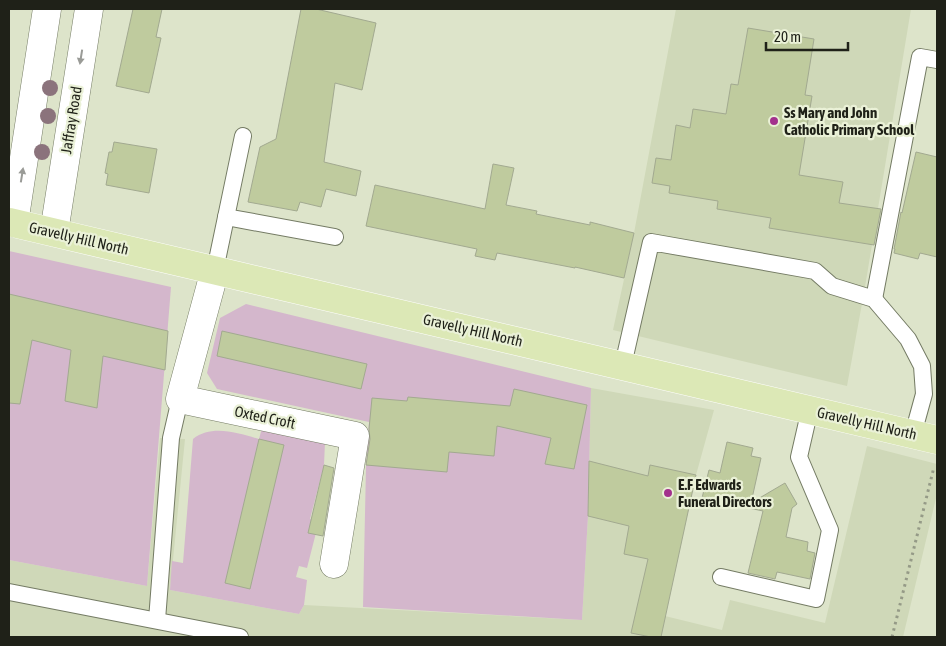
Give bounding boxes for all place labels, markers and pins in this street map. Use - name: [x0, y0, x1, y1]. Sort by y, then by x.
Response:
- place label: Ss Mary and John Catholic Primary School: [784, 104, 915, 138]
- marker: Ss Mary and John Catholic Primary School: [768, 115, 780, 127]
- place label: E.F Edwards Funeral Directors: [678, 476, 773, 510]
- marker: E.F Edwards Funeral Directors: [662, 487, 674, 499]

